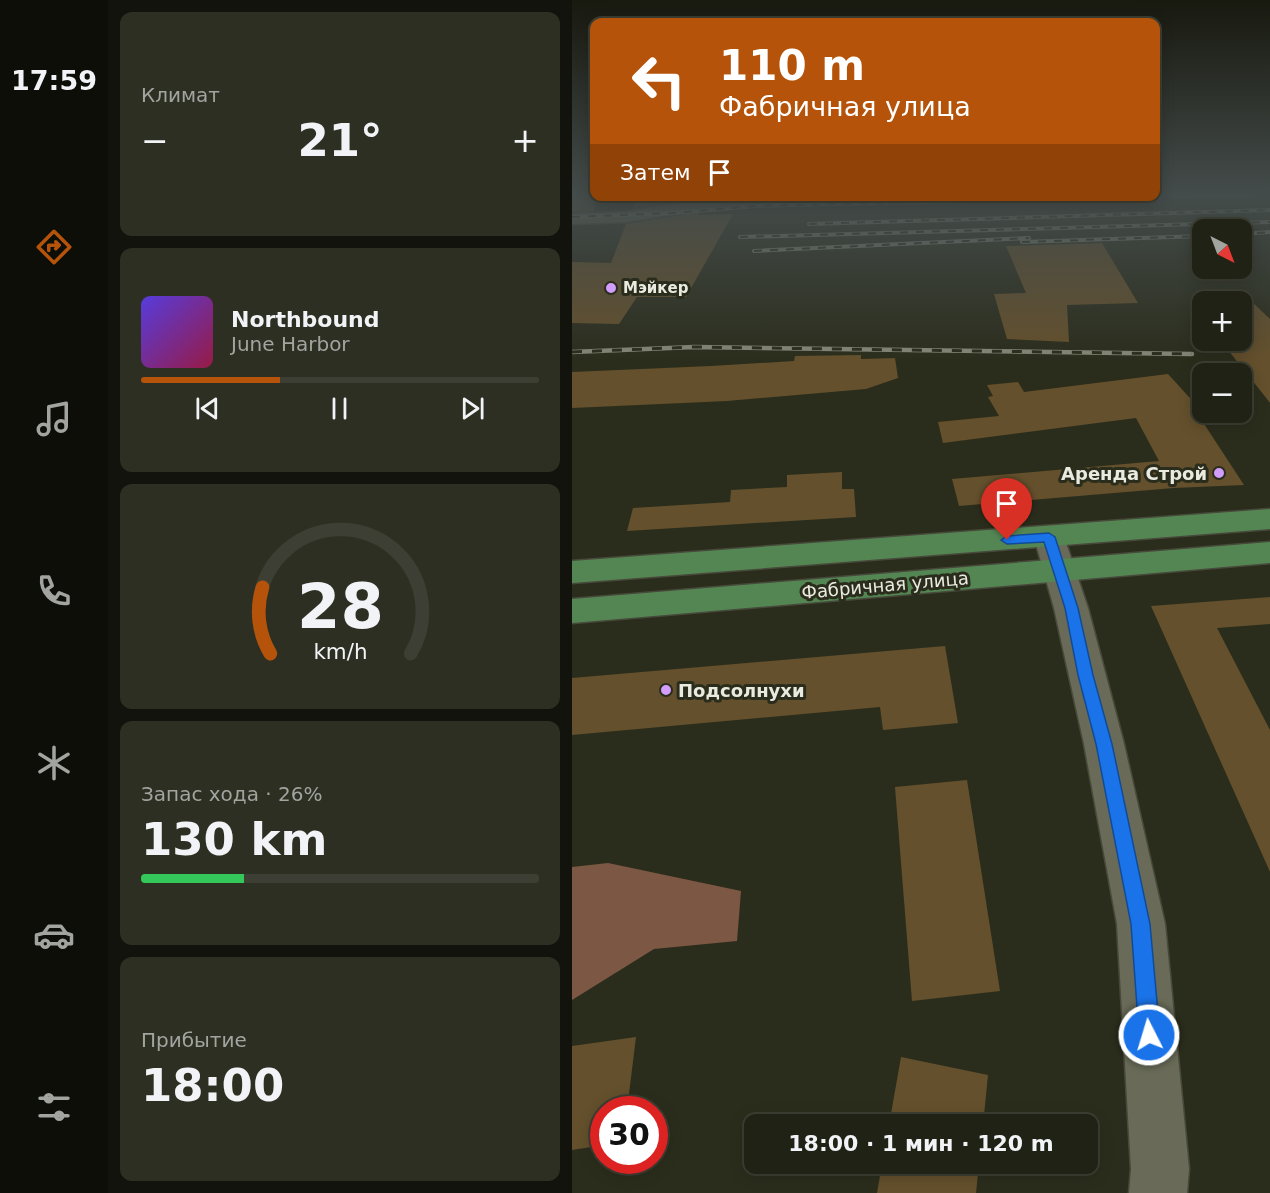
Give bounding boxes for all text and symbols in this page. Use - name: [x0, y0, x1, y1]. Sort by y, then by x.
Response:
- text: 110 m: [719, 41, 865, 90]
- icon: left: [620, 42, 698, 120]
- text: 17:59: [11, 65, 97, 96]
- text: Климат: [141, 83, 220, 107]
- text: Фабричная улица: [719, 91, 971, 122]
- text: 21°: [297, 114, 383, 167]
- text: −: [141, 121, 169, 160]
- text: +: [511, 121, 539, 160]
- icon: arrive: [703, 156, 736, 189]
- text: Затем: [620, 160, 691, 185]
- north arrow: [1192, 219, 1252, 279]
- map controls: [1192, 219, 1252, 423]
- icon: directions: [33, 226, 75, 268]
- place label: Мэйкер: [623, 279, 689, 297]
- marker: Мэйкер: [604, 281, 618, 295]
- button: +: [1192, 291, 1252, 351]
- text: Northbound: [231, 307, 380, 332]
- text: June Harbor: [231, 332, 350, 356]
- button: −: [1192, 363, 1252, 423]
- icon: previous: [191, 392, 224, 425]
- icon: pause: [323, 392, 356, 425]
- icon: next: [456, 392, 489, 425]
- icon: music: [33, 398, 75, 440]
- place label: Аренда Строй: [1061, 463, 1207, 484]
- marker: Аренда Строй: [1212, 466, 1226, 480]
- pin: [981, 478, 1032, 540]
- icon: arrive: [990, 487, 1023, 520]
- street label: Фабричная улица: [800, 567, 970, 603]
- icon: phone: [33, 570, 75, 612]
- text: 28: [297, 570, 383, 643]
- text: km/h: [313, 639, 367, 664]
- place label: Подсолнухи: [678, 680, 805, 701]
- marker: Подсолнухи: [659, 683, 673, 697]
- icon: climate: [33, 742, 75, 784]
- text: Запас хода · 26%: [141, 782, 322, 806]
- text: 130 km: [141, 813, 327, 866]
- icon: car: [33, 914, 75, 956]
- position arrow: [1117, 1003, 1181, 1067]
- text: Прибытие: [141, 1028, 247, 1052]
- text: 18:00: [141, 1059, 284, 1112]
- icon: filters: [33, 1086, 75, 1128]
- speed limit sign: 30: [590, 1096, 668, 1174]
- text: 18:00 · 1 мин · 120 m: [788, 1131, 1054, 1156]

